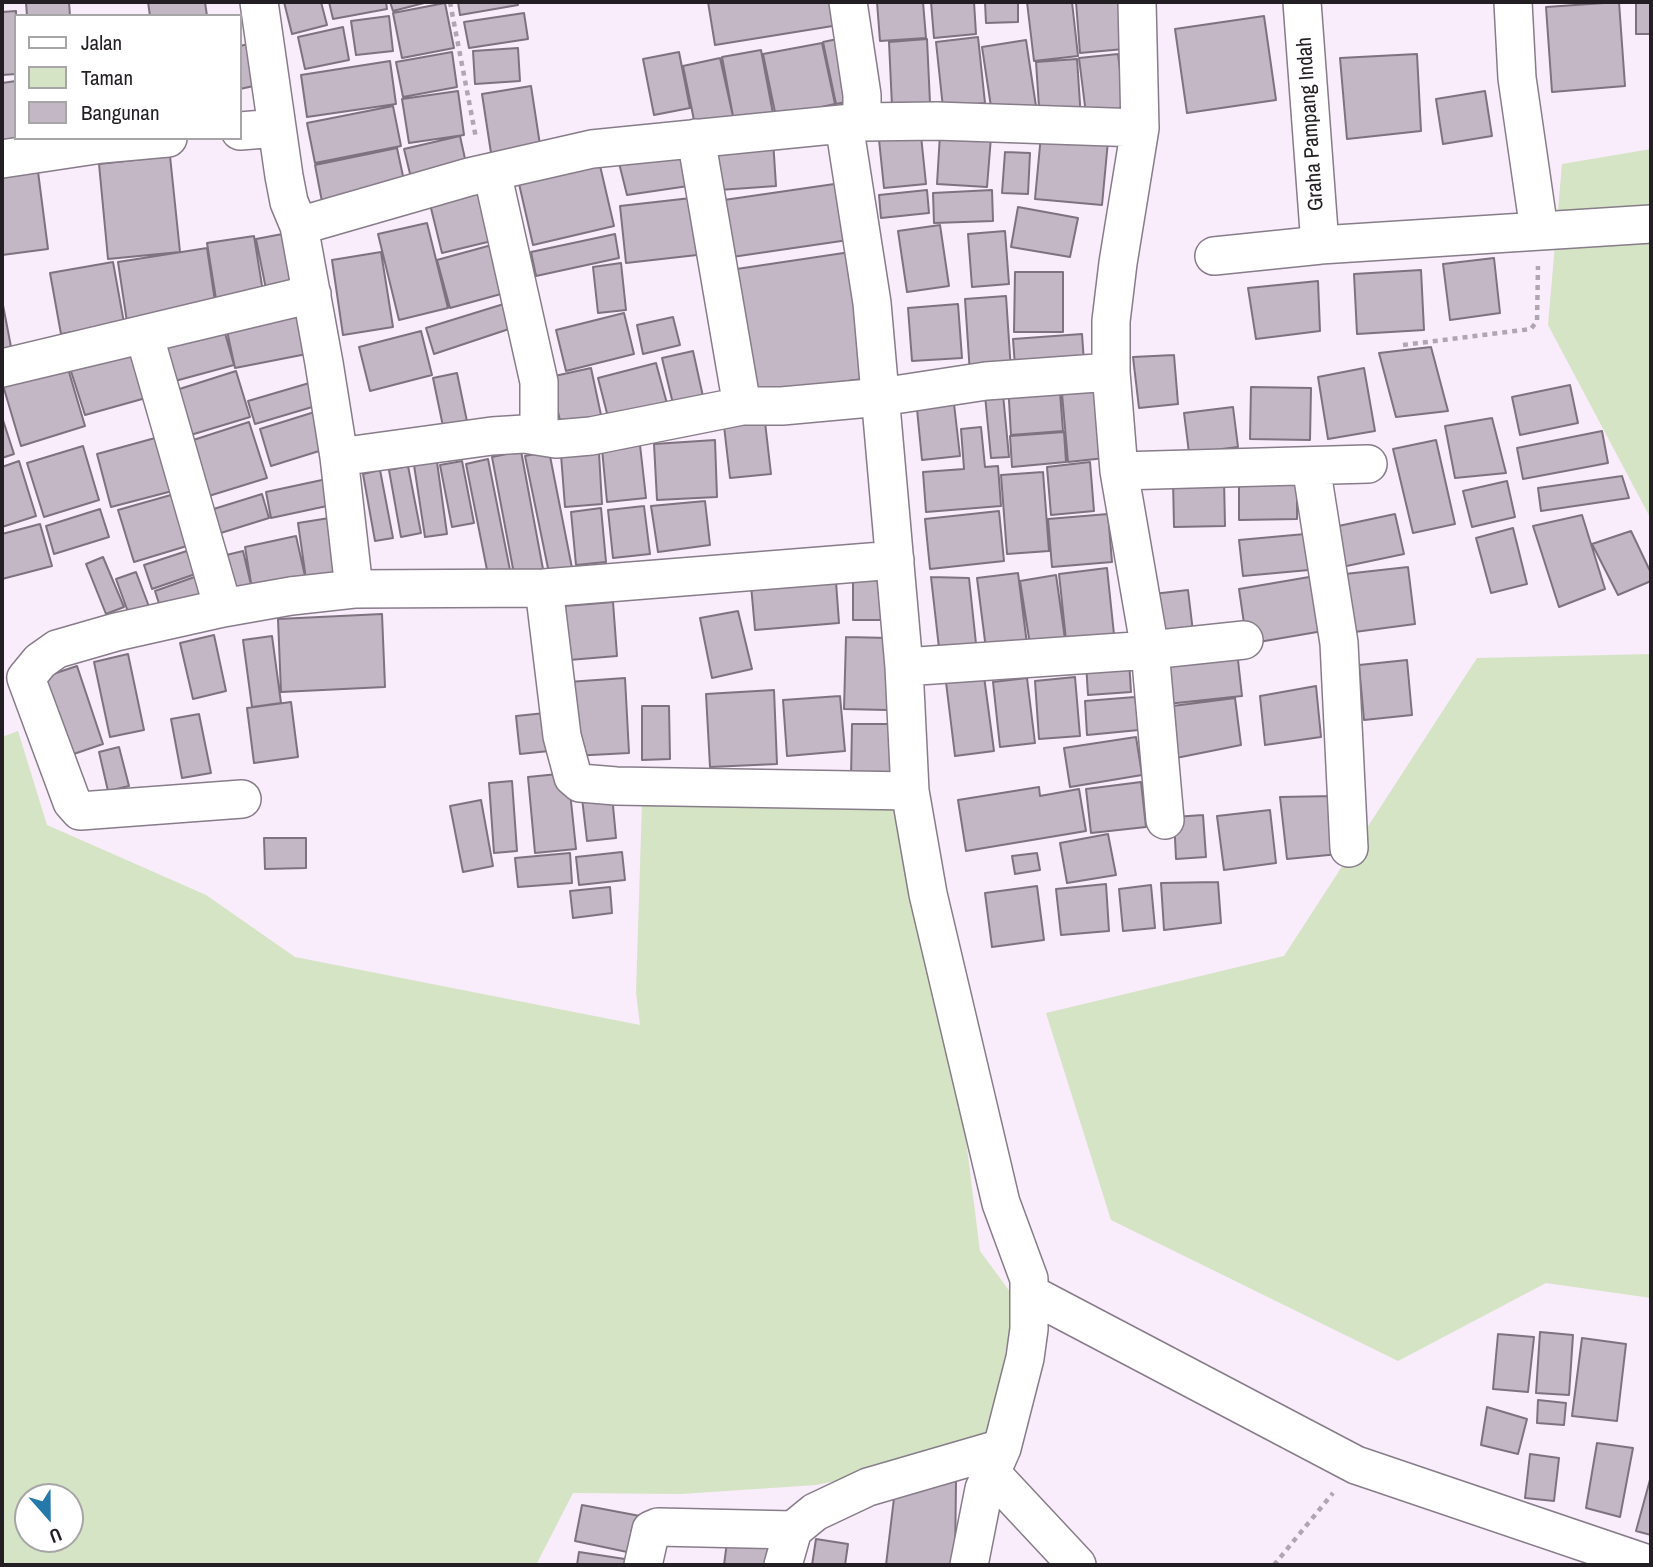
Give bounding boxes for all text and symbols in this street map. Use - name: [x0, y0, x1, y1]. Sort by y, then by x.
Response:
- legend: [14, 14, 242, 140]
- text: Jalan: [81, 28, 122, 57]
- street label: Graha Pampang Indah: [1292, 36, 1330, 212]
- text: Taman: [81, 63, 133, 92]
- text: Bangunan: [81, 98, 160, 127]
- north arrow: [14, 1483, 84, 1553]
- text: U: [46, 1522, 66, 1550]

